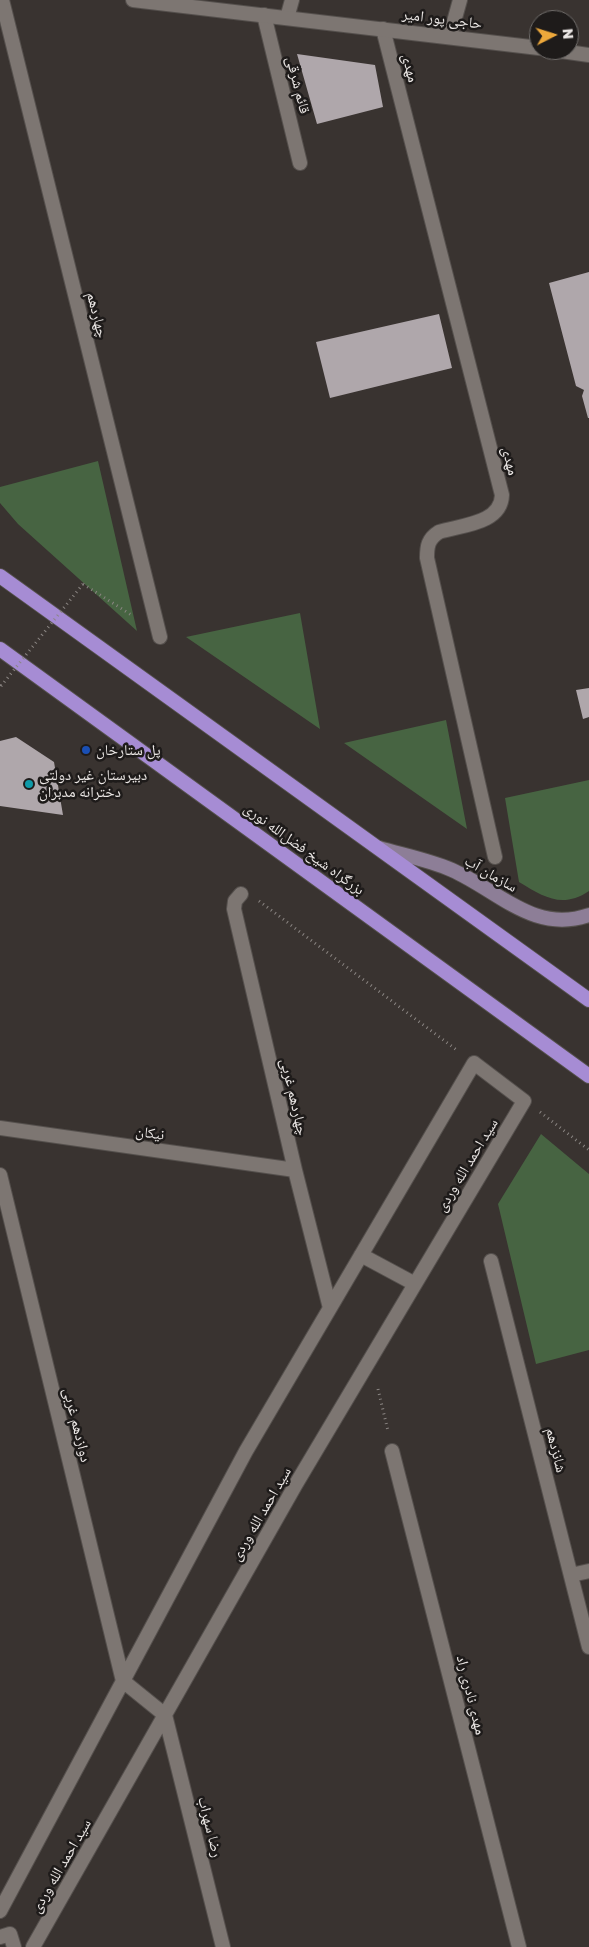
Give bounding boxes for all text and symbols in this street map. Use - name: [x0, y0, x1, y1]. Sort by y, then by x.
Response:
- street label: حاجی پور امیر: [401, 5, 483, 33]
- north arrow: [529, 10, 579, 60]
- text: N: [560, 28, 577, 40]
- street label: مهدی: [398, 52, 422, 84]
- street label: قائم شرقی: [282, 54, 314, 116]
- street label: چهاردهم: [83, 290, 111, 340]
- street label: مهدی: [498, 445, 522, 477]
- place label: پل ستارخان: [96, 741, 161, 759]
- marker: پل ستارخان: [80, 744, 92, 756]
- place label: دبیرستان غیر دولتی دخترانه مدبران: [39, 766, 147, 801]
- marker: دبیرستان غیر دولتی دخترانه مدبران: [23, 778, 35, 790]
- street label: بزرگراه شیخ فضل‌الله نوری: [240, 799, 368, 899]
- street label: سازمان آب: [461, 852, 521, 896]
- street label: چهاردهم غربی: [276, 1057, 312, 1137]
- street label: سید احمد الله وردی: [432, 1115, 502, 1215]
- street label: نیکان: [134, 1122, 166, 1144]
- street label: دوازدهم غربی: [59, 1386, 95, 1464]
- street label: شانزدهم: [542, 1426, 570, 1474]
- street label: سید احمد الله وردی: [227, 1464, 295, 1564]
- street label: مهدی نادری راد: [452, 1653, 490, 1737]
- street label: رضا سهراب: [194, 1795, 226, 1859]
- street label: سید احمد الله وردی: [27, 1816, 95, 1916]

